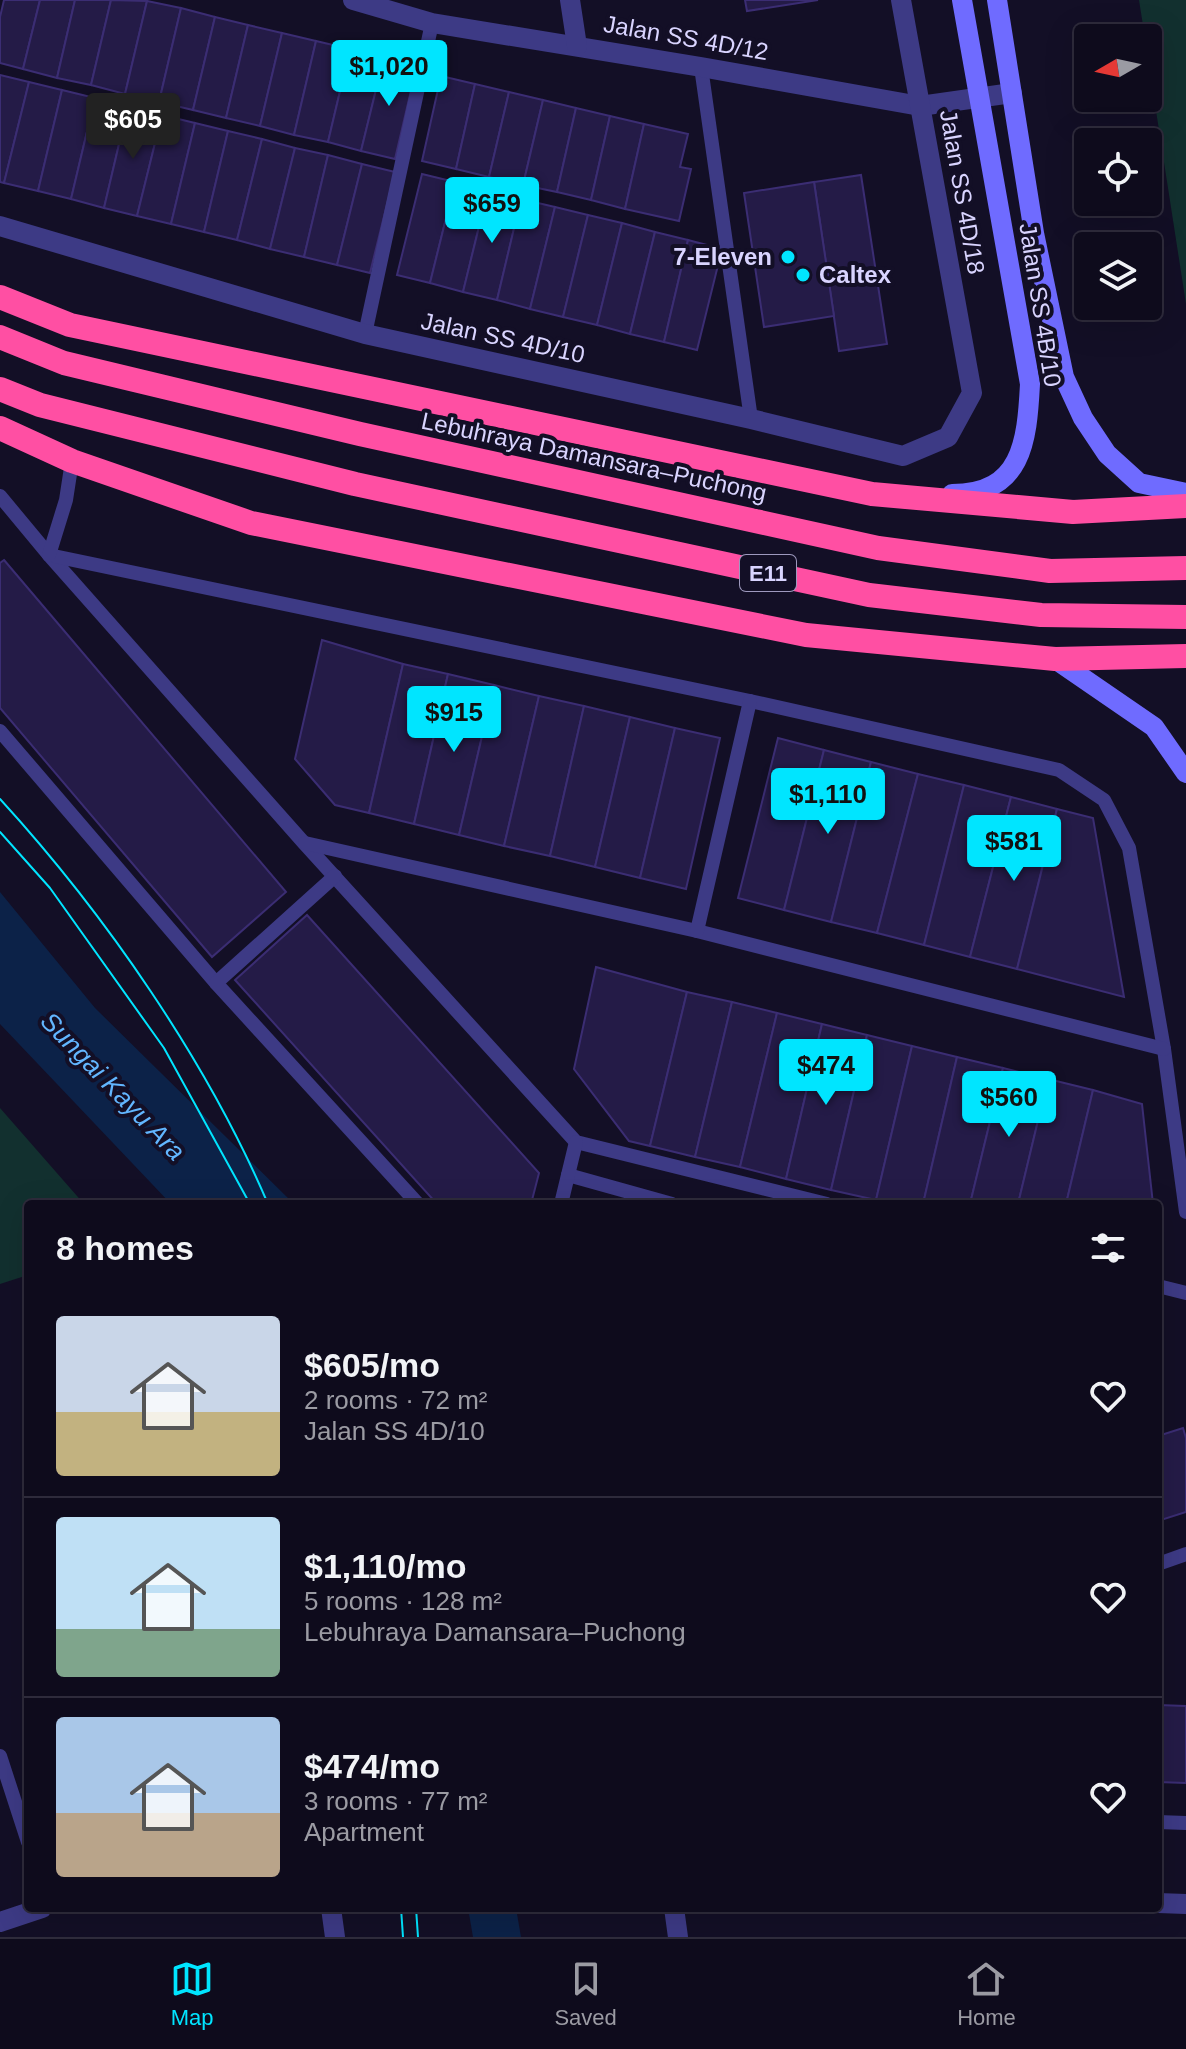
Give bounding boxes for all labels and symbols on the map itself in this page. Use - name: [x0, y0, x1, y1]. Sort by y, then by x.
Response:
- street label: Jalan SS 4D/12: [602, 10, 771, 65]
- north arrow: [1074, 24, 1162, 112]
- pin: $1,020: [324, 40, 454, 108]
- pin: $605: [86, 93, 180, 161]
- street label: Jalan SS 4D/18: [935, 107, 990, 276]
- pin: $659: [445, 177, 539, 245]
- street label: Jalan SS 4B/10: [1014, 221, 1067, 389]
- place label: 7-Eleven: [673, 243, 772, 270]
- marker: 7-Eleven: [779, 248, 797, 266]
- place label: Caltex: [819, 261, 892, 288]
- marker: Caltex: [794, 266, 812, 284]
- street label: Jalan SS 4D/10: [419, 307, 587, 368]
- street label: Lebuhraya Damansara–Puchong: [419, 407, 769, 506]
- road number: E11: [740, 555, 796, 591]
- pin: $915: [407, 686, 501, 754]
- pin: $1,110: [763, 768, 893, 836]
- pin: $581: [967, 815, 1061, 883]
- water label: Sungai Kayu Ara: [35, 1006, 191, 1166]
- pin: $474: [779, 1039, 873, 1107]
- pin: $560: [962, 1071, 1056, 1139]

